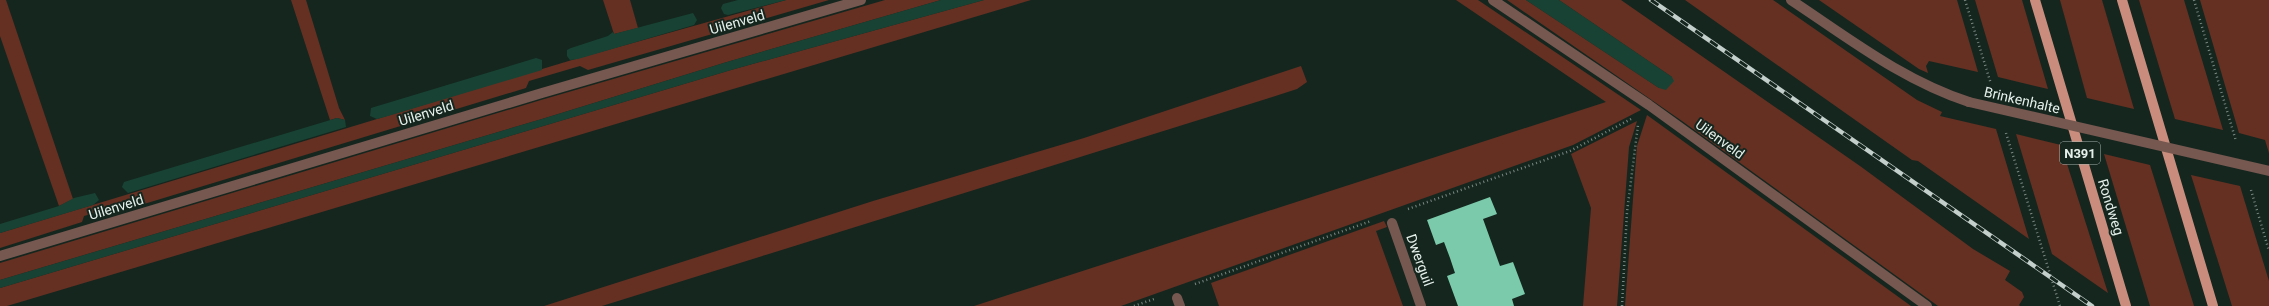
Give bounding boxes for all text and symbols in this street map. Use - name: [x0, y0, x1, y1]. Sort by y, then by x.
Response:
- street label: Uilenveld: [708, 7, 766, 37]
- street label: Brinkenhalte: [1982, 83, 2062, 117]
- street label: Uilenveld: [397, 97, 455, 129]
- street label: Uilenveld: [1692, 116, 1748, 162]
- road number: N391: [2060, 142, 2100, 164]
- street label: Rondweg: [2095, 177, 2127, 237]
- street label: Uilenveld: [87, 191, 145, 223]
- street label: Dwerguil: [1403, 232, 1437, 288]

